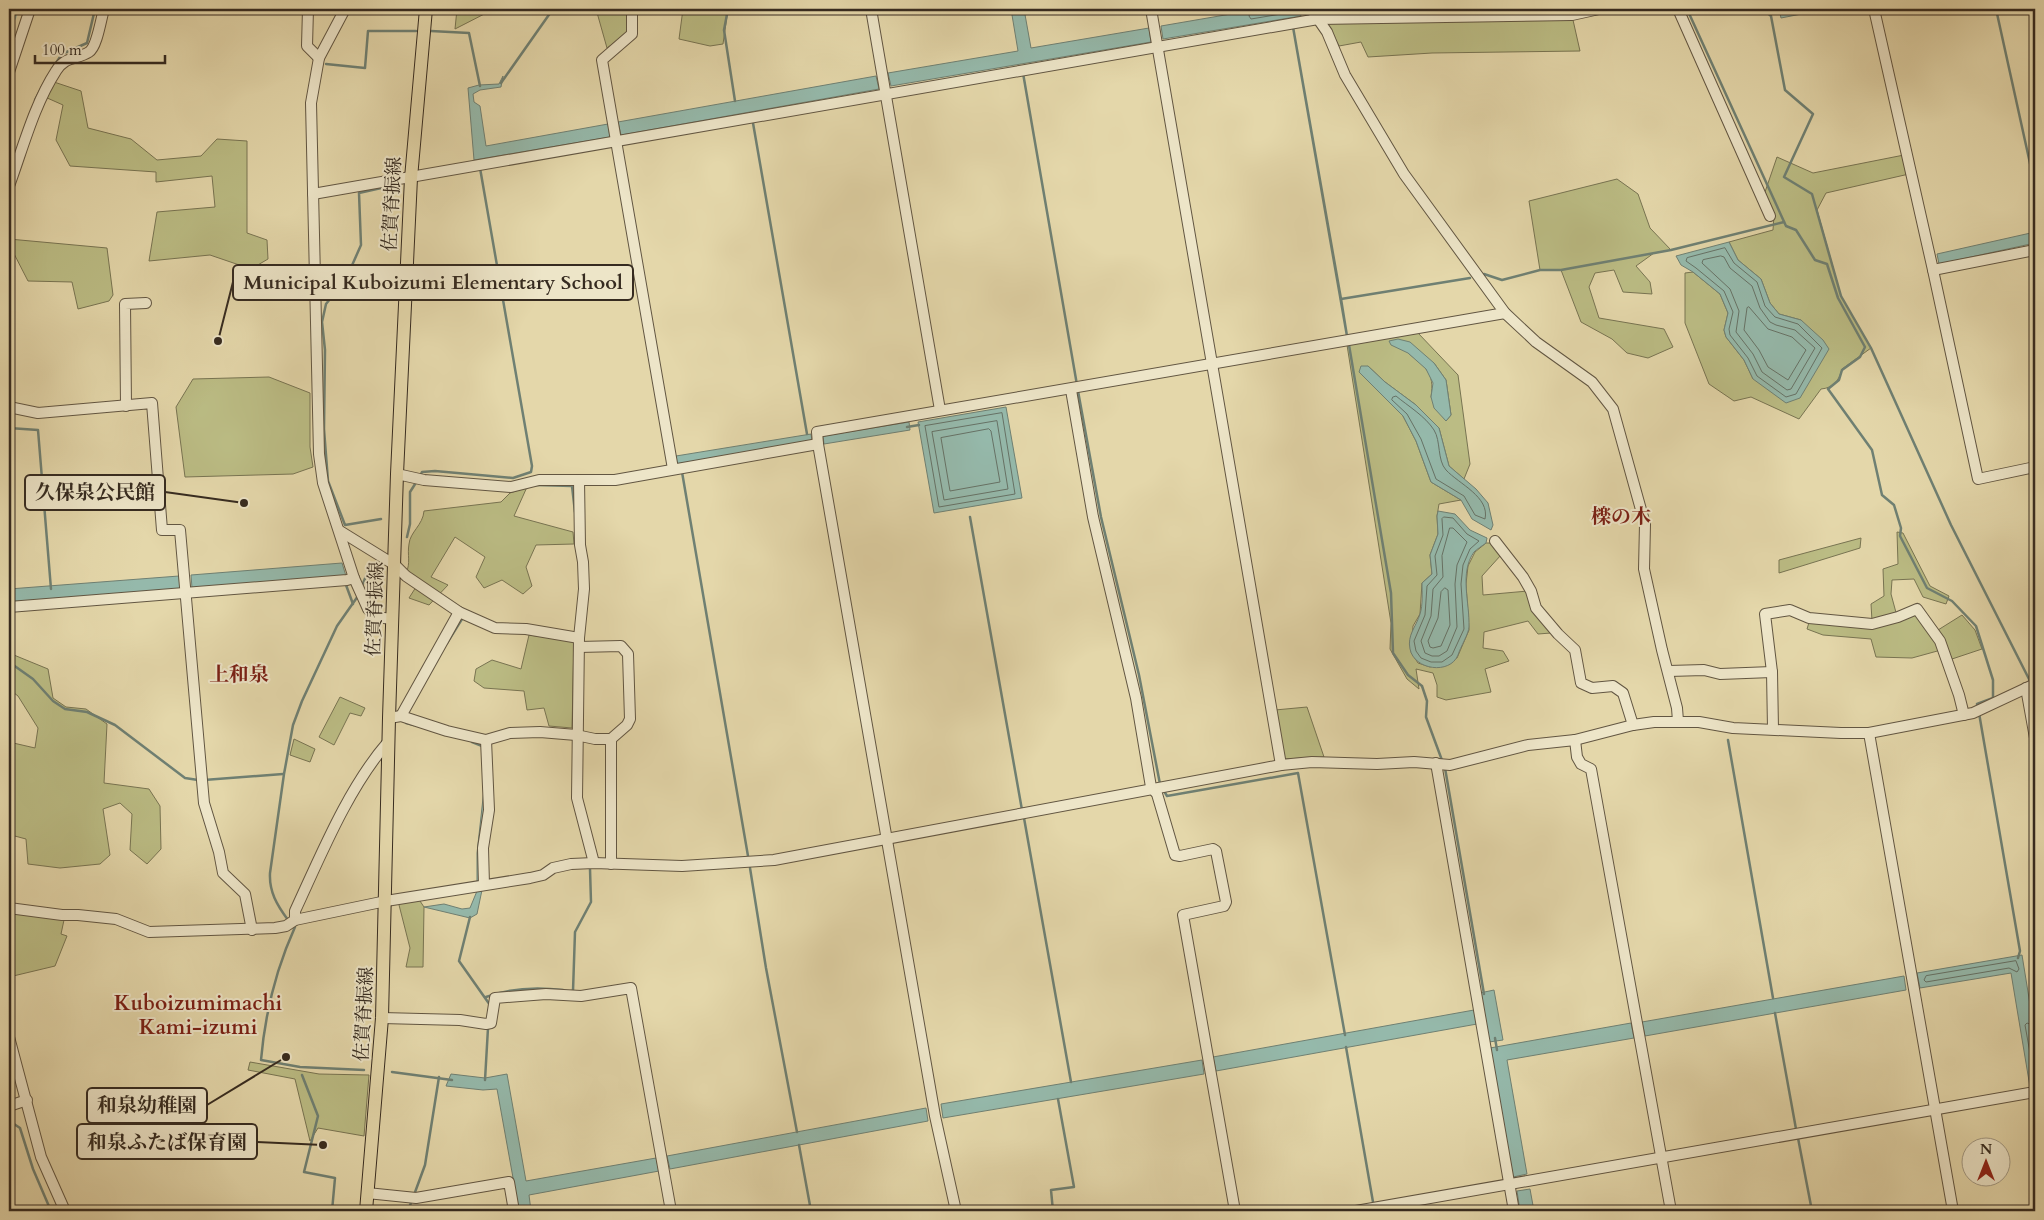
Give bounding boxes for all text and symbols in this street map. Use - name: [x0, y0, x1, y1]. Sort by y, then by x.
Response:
- scale bar: [35, 32, 165, 64]
- text: 100 m: [42, 40, 82, 60]
- street label: 佐賀脊振線: [377, 156, 407, 252]
- callout: Municipal Kuboizumi Elementary School: [233, 265, 633, 300]
- text: Municipal Kuboizumi Elementary School: [243, 269, 623, 296]
- callout: 久保泉公民館: [25, 475, 165, 510]
- text: 久保泉公民館: [35, 479, 155, 506]
- district label: 檪の木: [1591, 503, 1651, 530]
- street label: 佐賀脊振線: [360, 561, 390, 657]
- district label: 上和泉: [209, 661, 269, 688]
- street label: 佐賀脊振線: [349, 966, 379, 1062]
- district label: Kuboizumimachi Kami-izumi: [114, 989, 283, 1042]
- callout: 和泉幼稚園: [87, 1088, 207, 1123]
- text: 和泉幼稚園: [97, 1092, 197, 1119]
- callout: 和泉ふたば保育園: [77, 1124, 257, 1159]
- text: 和泉ふたば保育園: [87, 1129, 247, 1156]
- north arrow: [1962, 1138, 2012, 1188]
- text: N: [1980, 1140, 1992, 1159]

